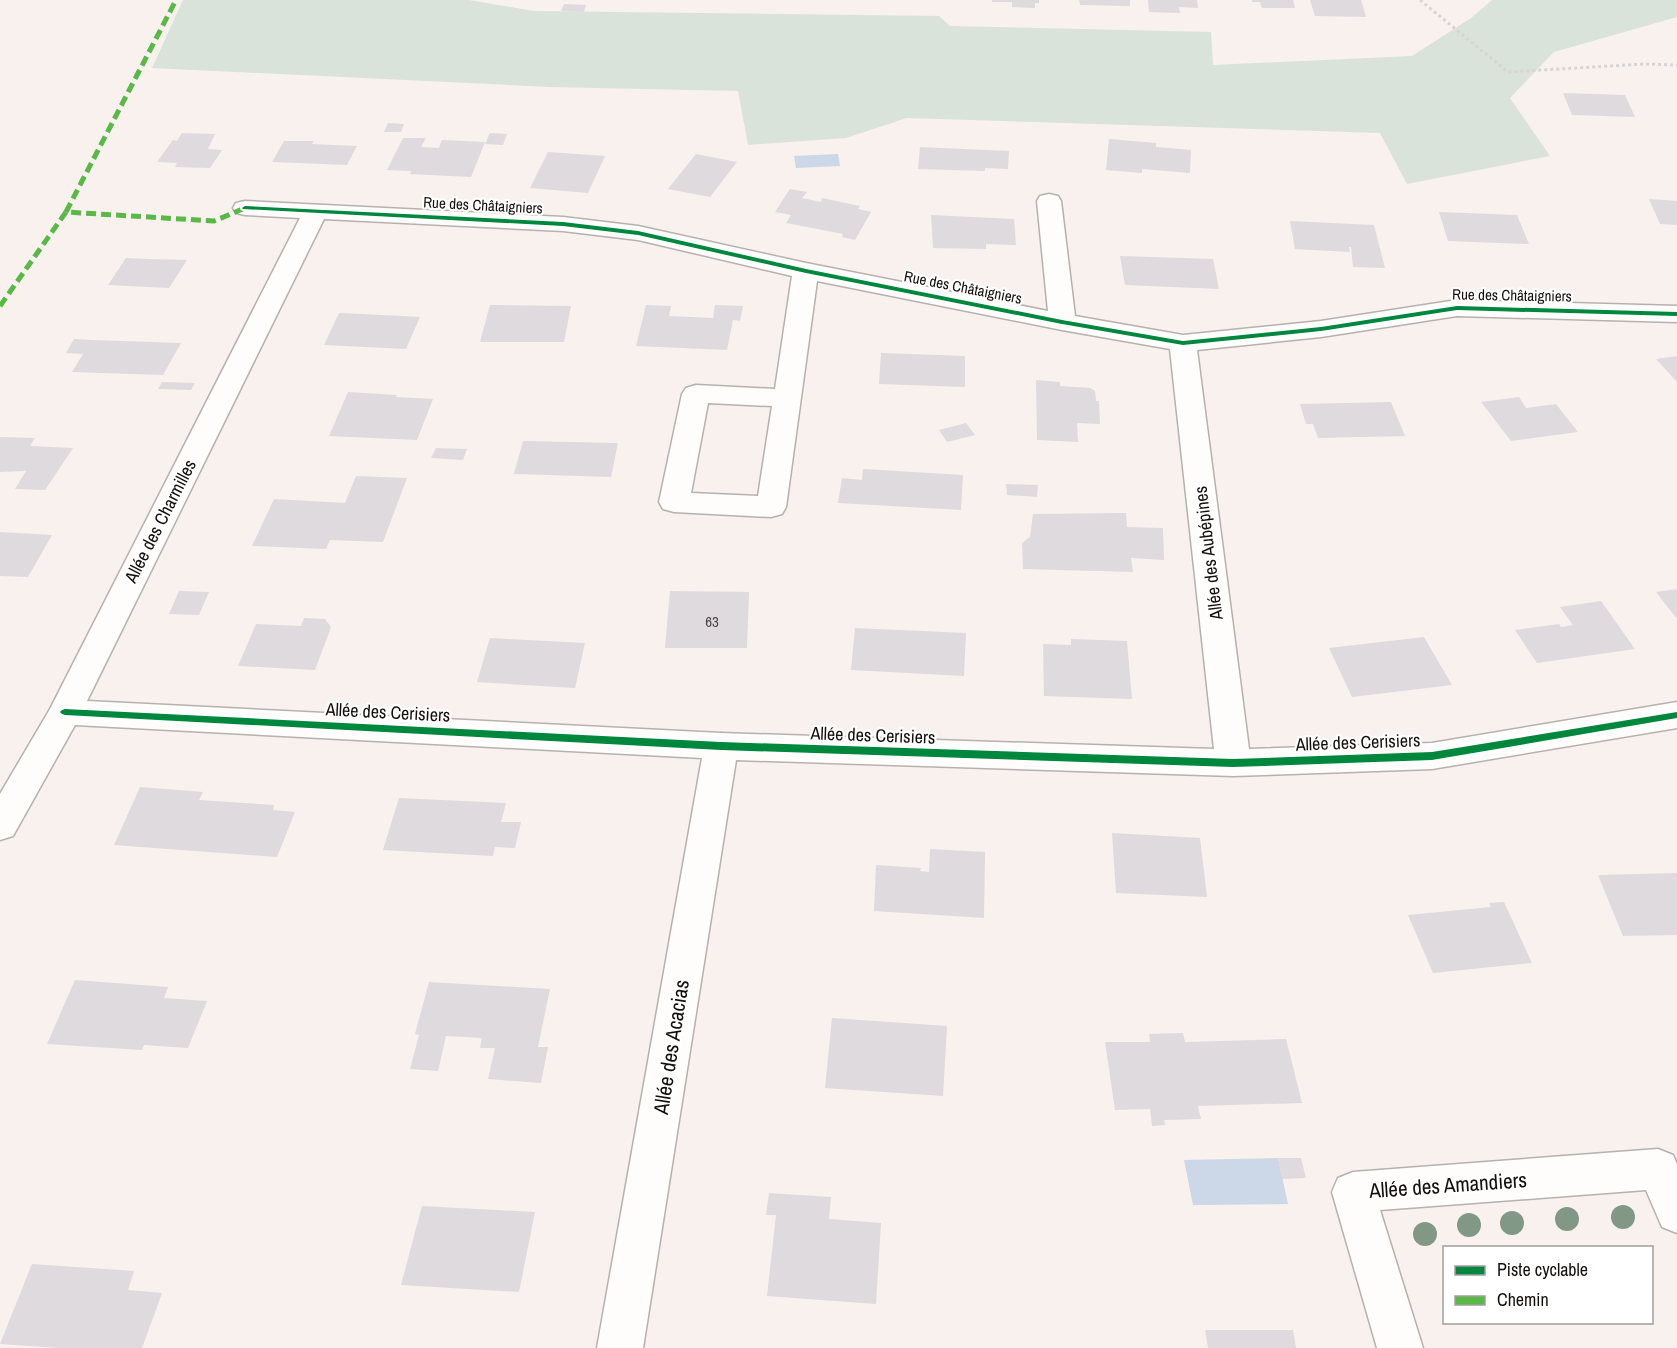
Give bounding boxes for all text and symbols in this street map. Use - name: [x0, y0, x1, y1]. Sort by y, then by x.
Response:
- street label: Rue des Châtaigniers: [423, 191, 543, 219]
- street label: Rue des Châtaigniers: [902, 265, 1024, 309]
- street label: Rue des Châtaigniers: [1452, 283, 1572, 307]
- street label: Allée des Charmilles: [118, 455, 202, 588]
- street label: Allée des Aubépines: [1187, 485, 1229, 622]
- house number: 63: [705, 611, 719, 632]
- street label: Allée des Cerisiers: [324, 696, 451, 728]
- street label: Allée des Cerisiers: [809, 720, 936, 750]
- street label: Allée des Cerisiers: [1294, 727, 1421, 757]
- street label: Allée des Acacias: [646, 978, 696, 1117]
- street label: Allée des Amandiers: [1367, 1165, 1528, 1205]
- legend: [1443, 1246, 1653, 1324]
- text: Piste cyclable: [1497, 1257, 1588, 1282]
- text: Chemin: [1497, 1287, 1549, 1312]

